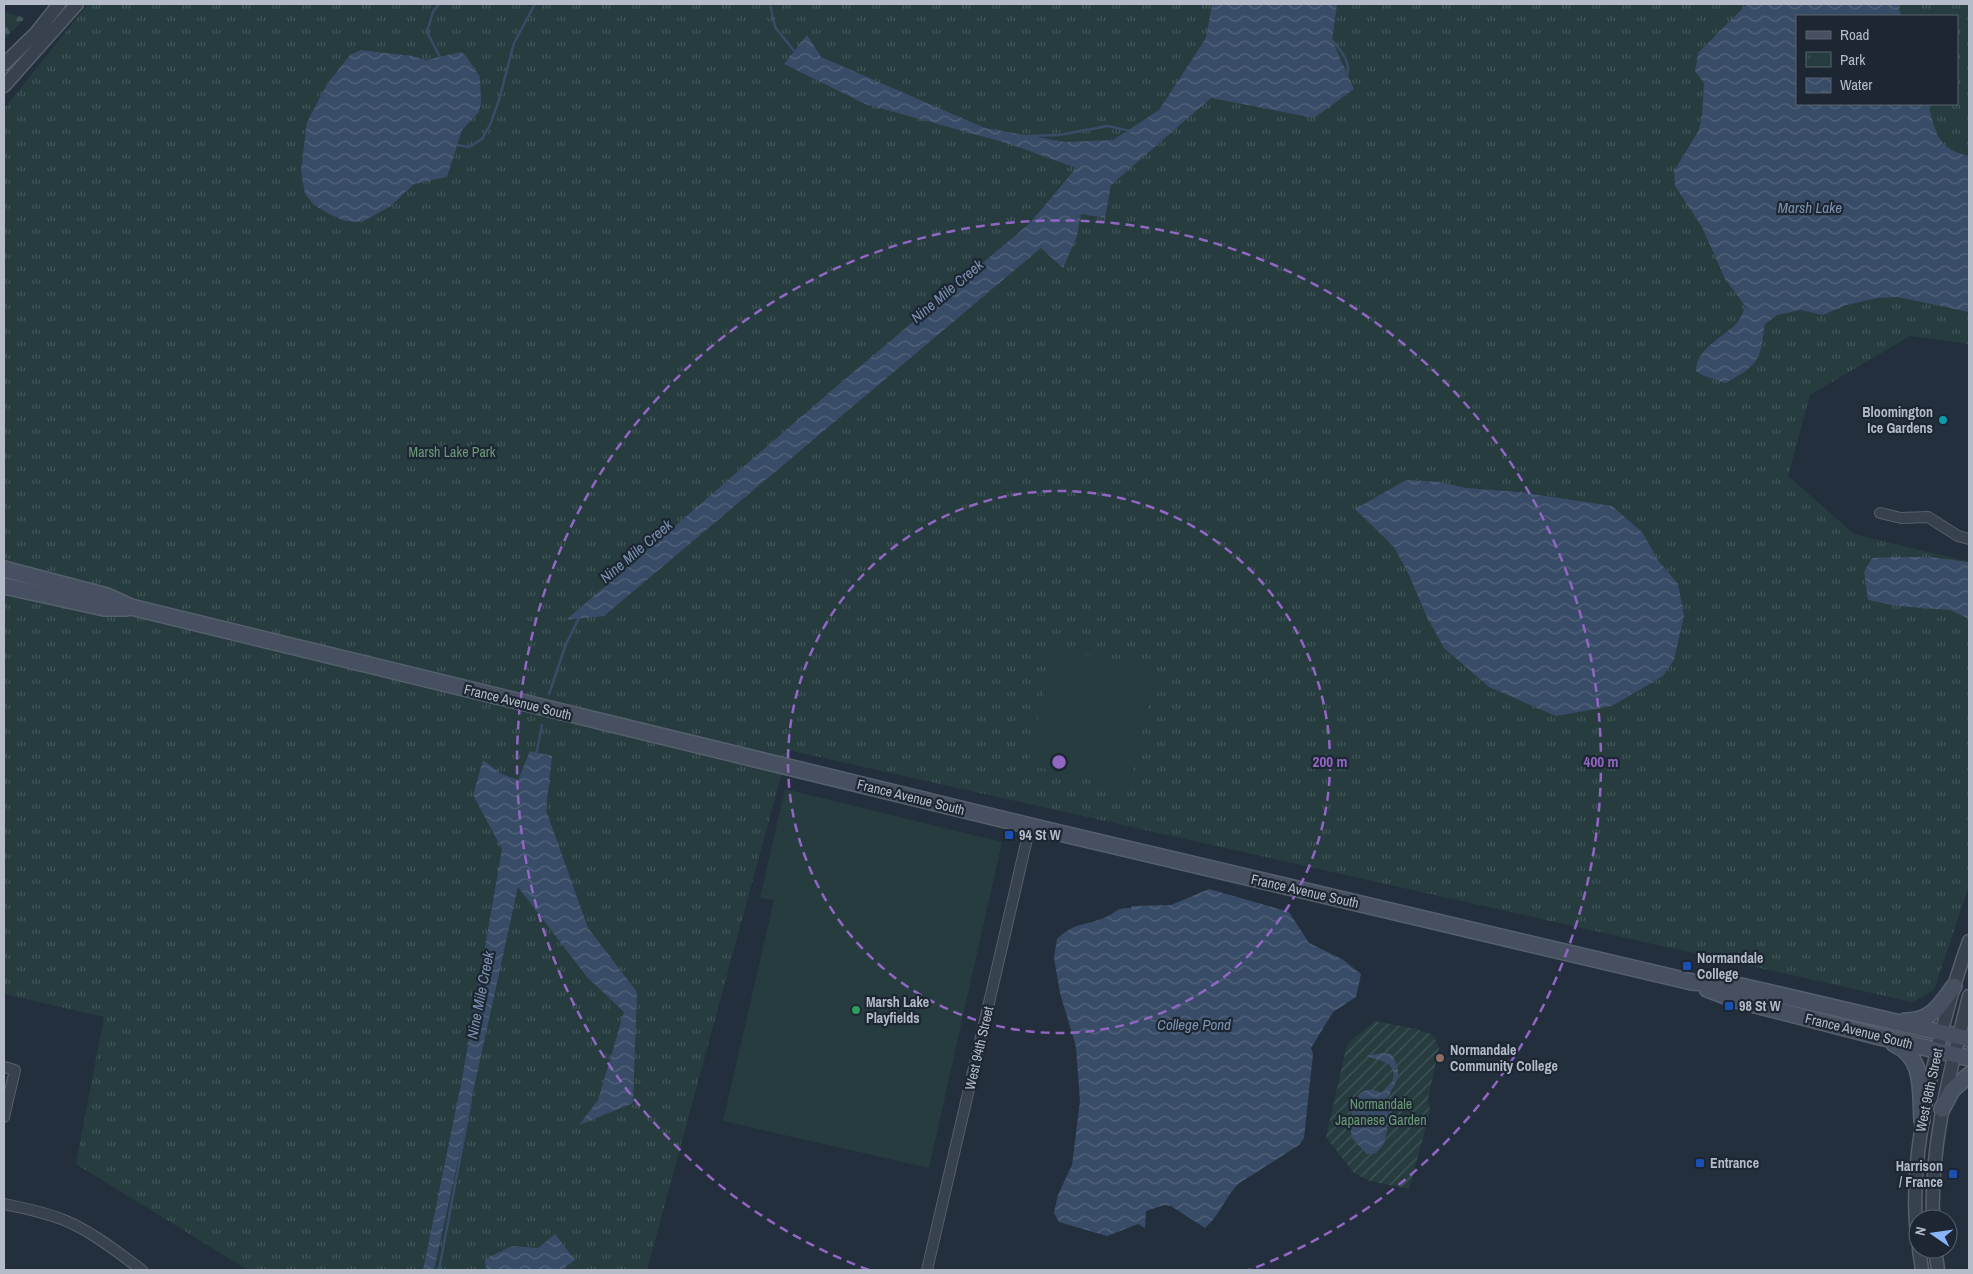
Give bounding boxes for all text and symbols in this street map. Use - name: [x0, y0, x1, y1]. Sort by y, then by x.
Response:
- legend: [1796, 15, 1958, 105]
- text: Road: [1840, 24, 1869, 45]
- text: Park: [1840, 49, 1866, 70]
- text: Water: [1840, 74, 1872, 95]
- water label: Marsh Lake: [1778, 197, 1842, 218]
- water label: Nine Mile Creek: [906, 254, 988, 328]
- place label: Bloomington Ice Gardens: [1862, 403, 1933, 437]
- marker: Bloomington Ice Gardens: [1937, 414, 1949, 426]
- park label: Marsh Lake Park: [409, 443, 496, 461]
- water label: Nine Mile Creek: [595, 514, 677, 588]
- street label: France Avenue South: [462, 680, 574, 724]
- text: 200 m: [1313, 751, 1347, 772]
- text: 400 m: [1584, 751, 1618, 772]
- centre of rings: [1050, 753, 1068, 771]
- street label: France Avenue South: [855, 775, 967, 819]
- place label: 94 St W: [1019, 826, 1061, 844]
- marker: 94 St W: [1003, 829, 1015, 841]
- street label: France Avenue South: [1249, 870, 1361, 912]
- water label: Nine Mile Creek: [461, 949, 499, 1041]
- place label: Normandale College: [1697, 949, 1763, 983]
- marker: Normandale College: [1681, 960, 1693, 972]
- place label: Marsh Lake Playfields: [866, 993, 929, 1027]
- place label: 98 St W: [1739, 997, 1781, 1015]
- marker: 98 St W: [1723, 1000, 1735, 1012]
- marker: Marsh Lake Playfields: [850, 1004, 862, 1016]
- street label: West 94th Street: [961, 1004, 997, 1092]
- street label: France Avenue South: [1803, 1009, 1915, 1053]
- water label: College Pond: [1157, 1014, 1231, 1035]
- place label: Normandale Community College: [1450, 1041, 1558, 1075]
- street label: West 98th Street: [1911, 1046, 1947, 1134]
- marker: Normandale Community College: [1434, 1052, 1446, 1064]
- park label: Normandale Japanese Garden: [1335, 1095, 1427, 1129]
- place label: Entrance: [1710, 1154, 1759, 1172]
- marker: Entrance: [1694, 1157, 1706, 1169]
- place label: Harrison / France: [1896, 1157, 1943, 1191]
- marker: Harrison / France: [1947, 1168, 1959, 1180]
- north arrow: [1908, 1209, 1958, 1259]
- text: N: [1911, 1225, 1930, 1237]

